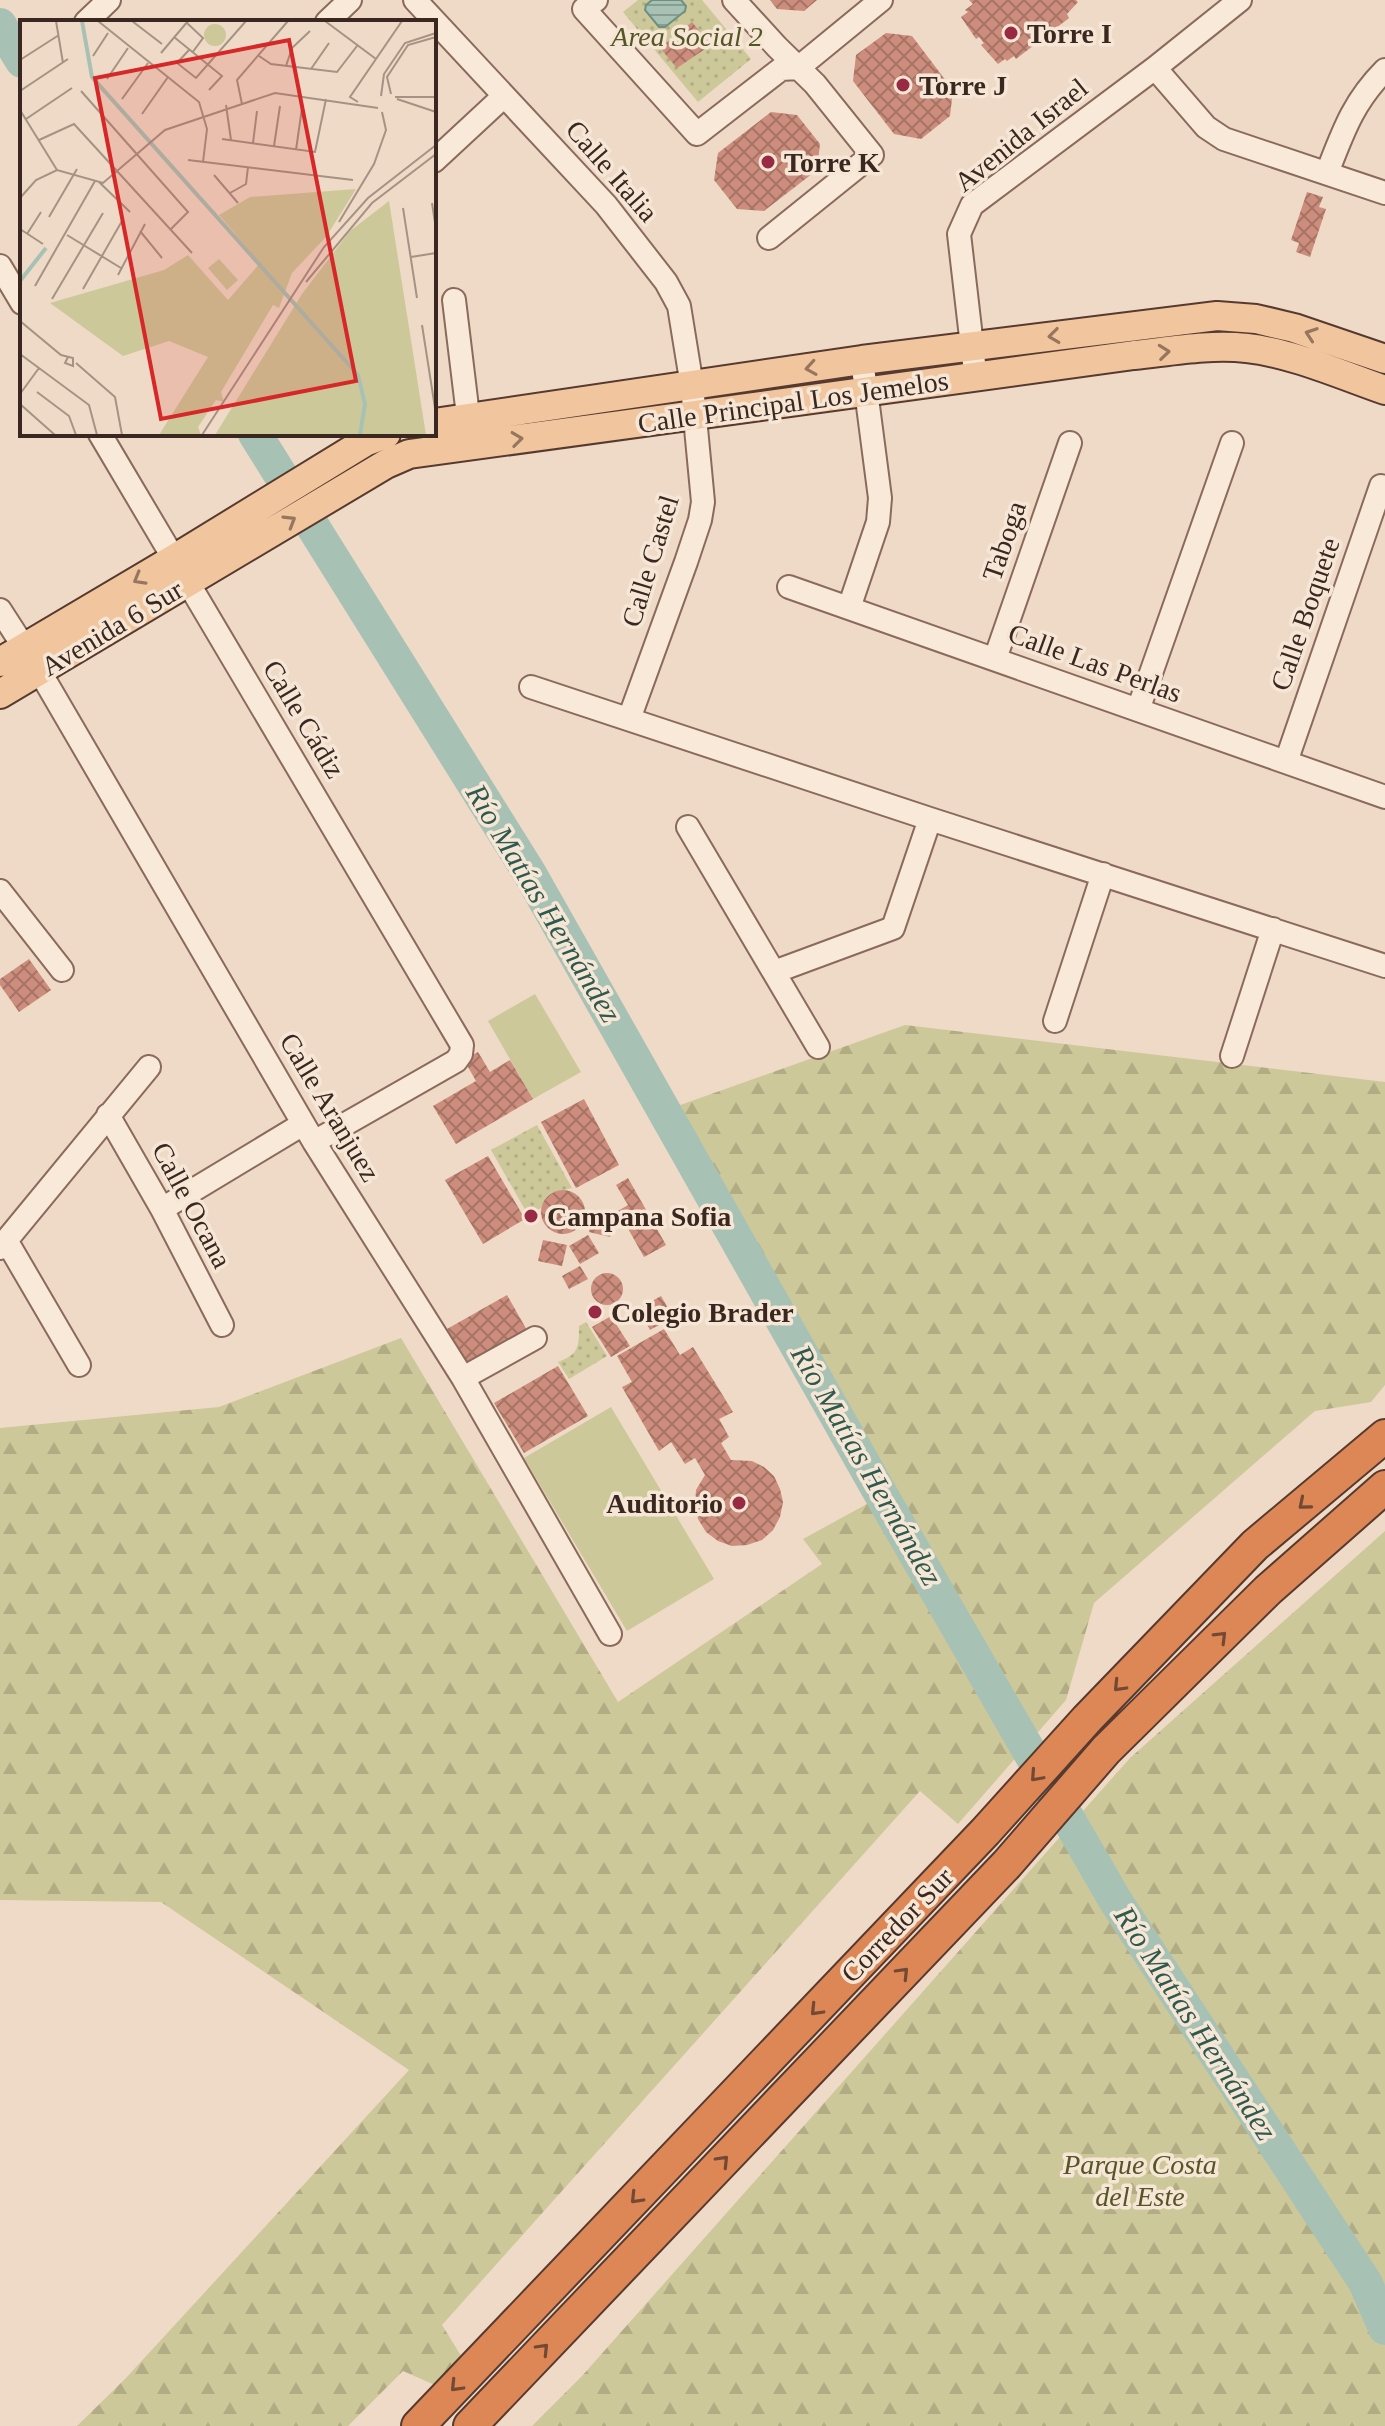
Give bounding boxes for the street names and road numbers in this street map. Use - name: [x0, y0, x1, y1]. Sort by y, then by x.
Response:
- street label: Avenida Israel: [948, 72, 1094, 198]
- street label: Calle Italia: [560, 114, 665, 228]
- street label: Calle Principal Los Jemelos: [636, 365, 950, 439]
- street label: Calle Castel: [615, 491, 685, 631]
- street label: Taboga: [976, 497, 1032, 585]
- street label: Calle Boquete: [1264, 534, 1346, 694]
- street label: Avenida 6 Sur: [36, 573, 189, 682]
- street label: Calle Las Perlas: [1004, 617, 1186, 709]
- street label: Calle Cádiz: [257, 655, 351, 783]
- street label: Calle Aranjuez: [274, 1027, 386, 1187]
- street label: Calle Ocana: [146, 1137, 238, 1274]
- street label: Corredor Sur: [835, 1861, 960, 1989]

